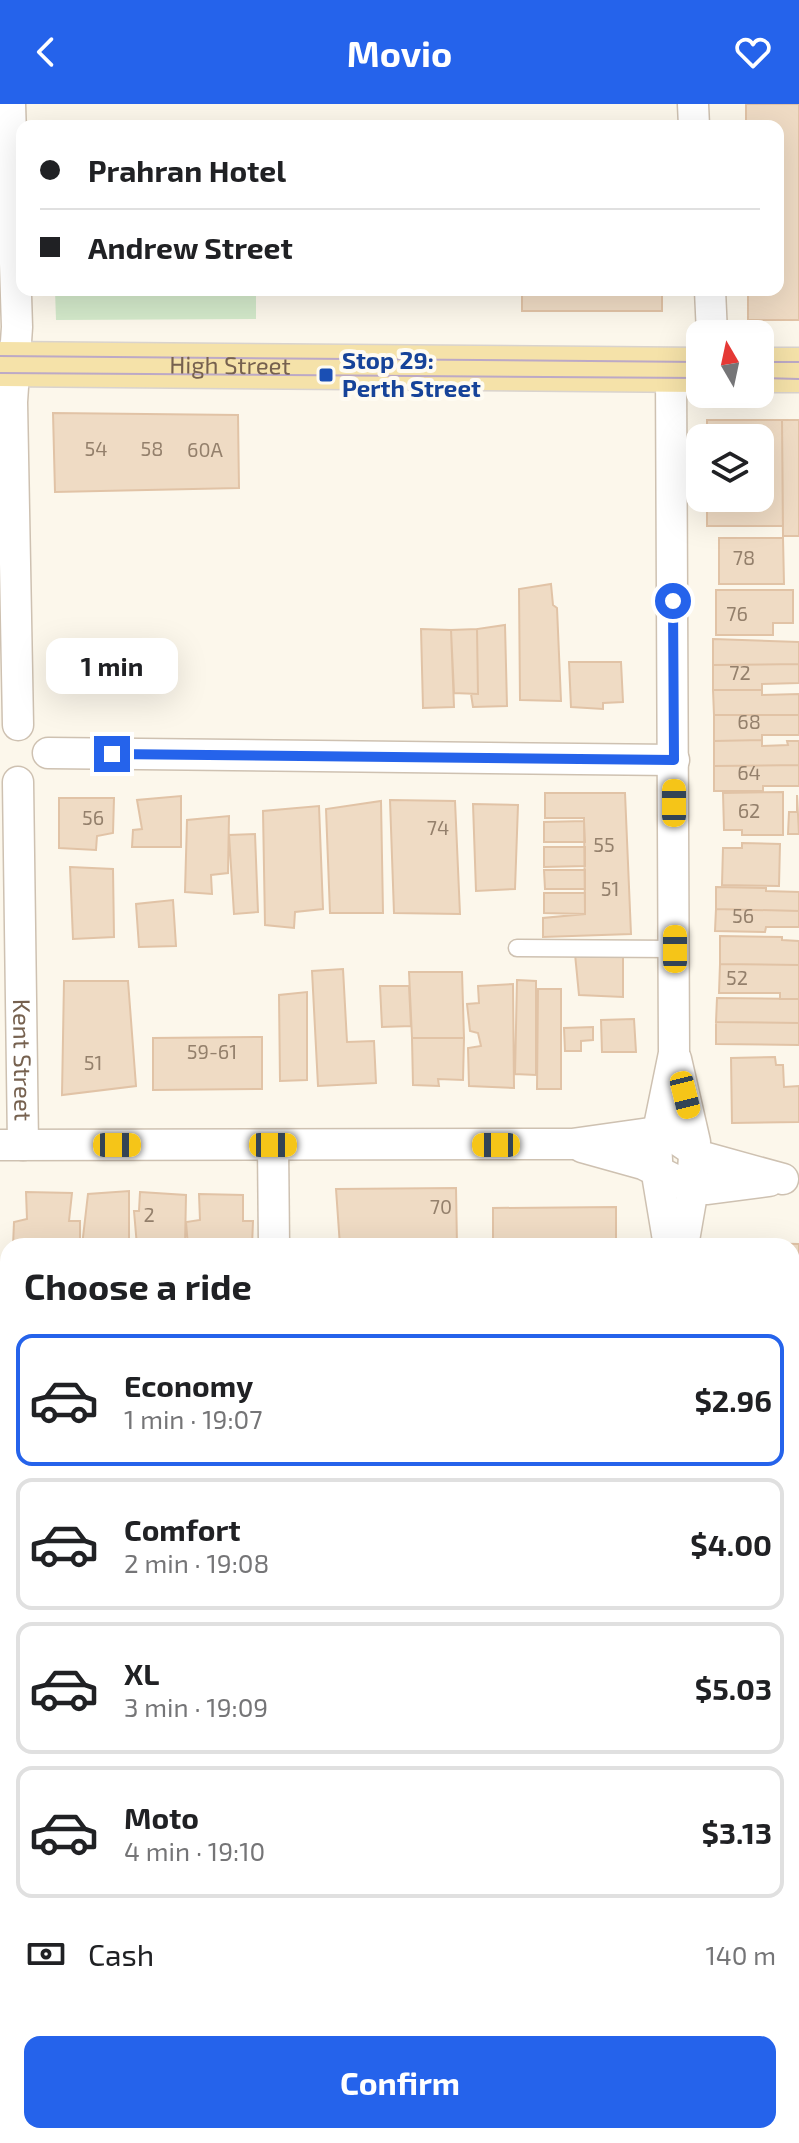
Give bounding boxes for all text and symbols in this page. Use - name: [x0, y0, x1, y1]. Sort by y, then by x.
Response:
- icon: back: [24, 30, 68, 74]
- icon: heart: [731, 30, 775, 74]
- text: Movio: [347, 31, 452, 74]
- text: Prahran Hotel: [88, 152, 286, 188]
- text: Andrew Street: [88, 229, 293, 265]
- north arrow: [686, 320, 774, 408]
- map controls: [686, 320, 774, 512]
- place label: Stop 29: Perth Street: [342, 345, 481, 402]
- street label: High Street: [169, 349, 291, 379]
- marker: Stop 29: Perth Street: [317, 366, 335, 384]
- button: layers: [686, 424, 774, 512]
- house number: 54: [84, 436, 108, 460]
- house number: 58: [141, 436, 163, 460]
- house number: 60A: [187, 437, 224, 461]
- house number: 78: [733, 545, 755, 569]
- route start: [655, 583, 691, 619]
- house number: 76: [726, 601, 748, 625]
- callout: 1 min: [46, 638, 178, 694]
- text: 1 min: [81, 650, 143, 681]
- house number: 72: [729, 660, 751, 684]
- house number: 68: [737, 709, 761, 733]
- route end: [94, 736, 130, 772]
- house number: 64: [737, 760, 761, 784]
- car: [662, 779, 686, 827]
- house number: 62: [738, 798, 760, 822]
- house number: 56: [82, 805, 104, 829]
- house number: 74: [427, 815, 449, 839]
- house number: 55: [593, 832, 615, 856]
- house number: 51: [601, 876, 619, 900]
- house number: 56: [732, 903, 754, 927]
- car: [663, 925, 687, 973]
- house number: 52: [726, 965, 748, 989]
- street label: Kent Street: [8, 999, 39, 1121]
- house number: 59-61: [187, 1039, 237, 1063]
- house number: 51: [84, 1050, 102, 1074]
- car: [668, 1069, 702, 1121]
- car: [93, 1133, 141, 1157]
- car: [249, 1133, 297, 1157]
- car: [472, 1133, 520, 1157]
- house number: 70: [430, 1194, 452, 1218]
- house number: 2: [143, 1202, 155, 1226]
- text: Choose a ride: [24, 1264, 252, 1307]
- icon: car: [28, 1364, 100, 1436]
- text: Economy: [124, 1367, 253, 1403]
- text: $2.96: [694, 1382, 772, 1418]
- text: 1 min · 19:07: [124, 1403, 263, 1434]
- icon: car: [28, 1508, 100, 1580]
- text: Comfort: [124, 1511, 241, 1547]
- text: $4.00: [690, 1526, 772, 1562]
- text: 2 min · 19:08: [124, 1547, 269, 1578]
- icon: car: [28, 1652, 100, 1724]
- text: XL: [124, 1655, 159, 1691]
- text: $5.03: [695, 1670, 772, 1706]
- text: 3 min · 19:09: [124, 1691, 268, 1722]
- icon: car: [28, 1796, 100, 1868]
- text: Moto: [124, 1799, 199, 1835]
- text: $3.13: [702, 1814, 772, 1850]
- text: 4 min · 19:10: [124, 1835, 265, 1866]
- icon: cash: [24, 1932, 68, 1976]
- text: Cash: [88, 1936, 154, 1972]
- text: 140 m: [705, 1939, 776, 1970]
- button: Confirm: [24, 2036, 776, 2128]

